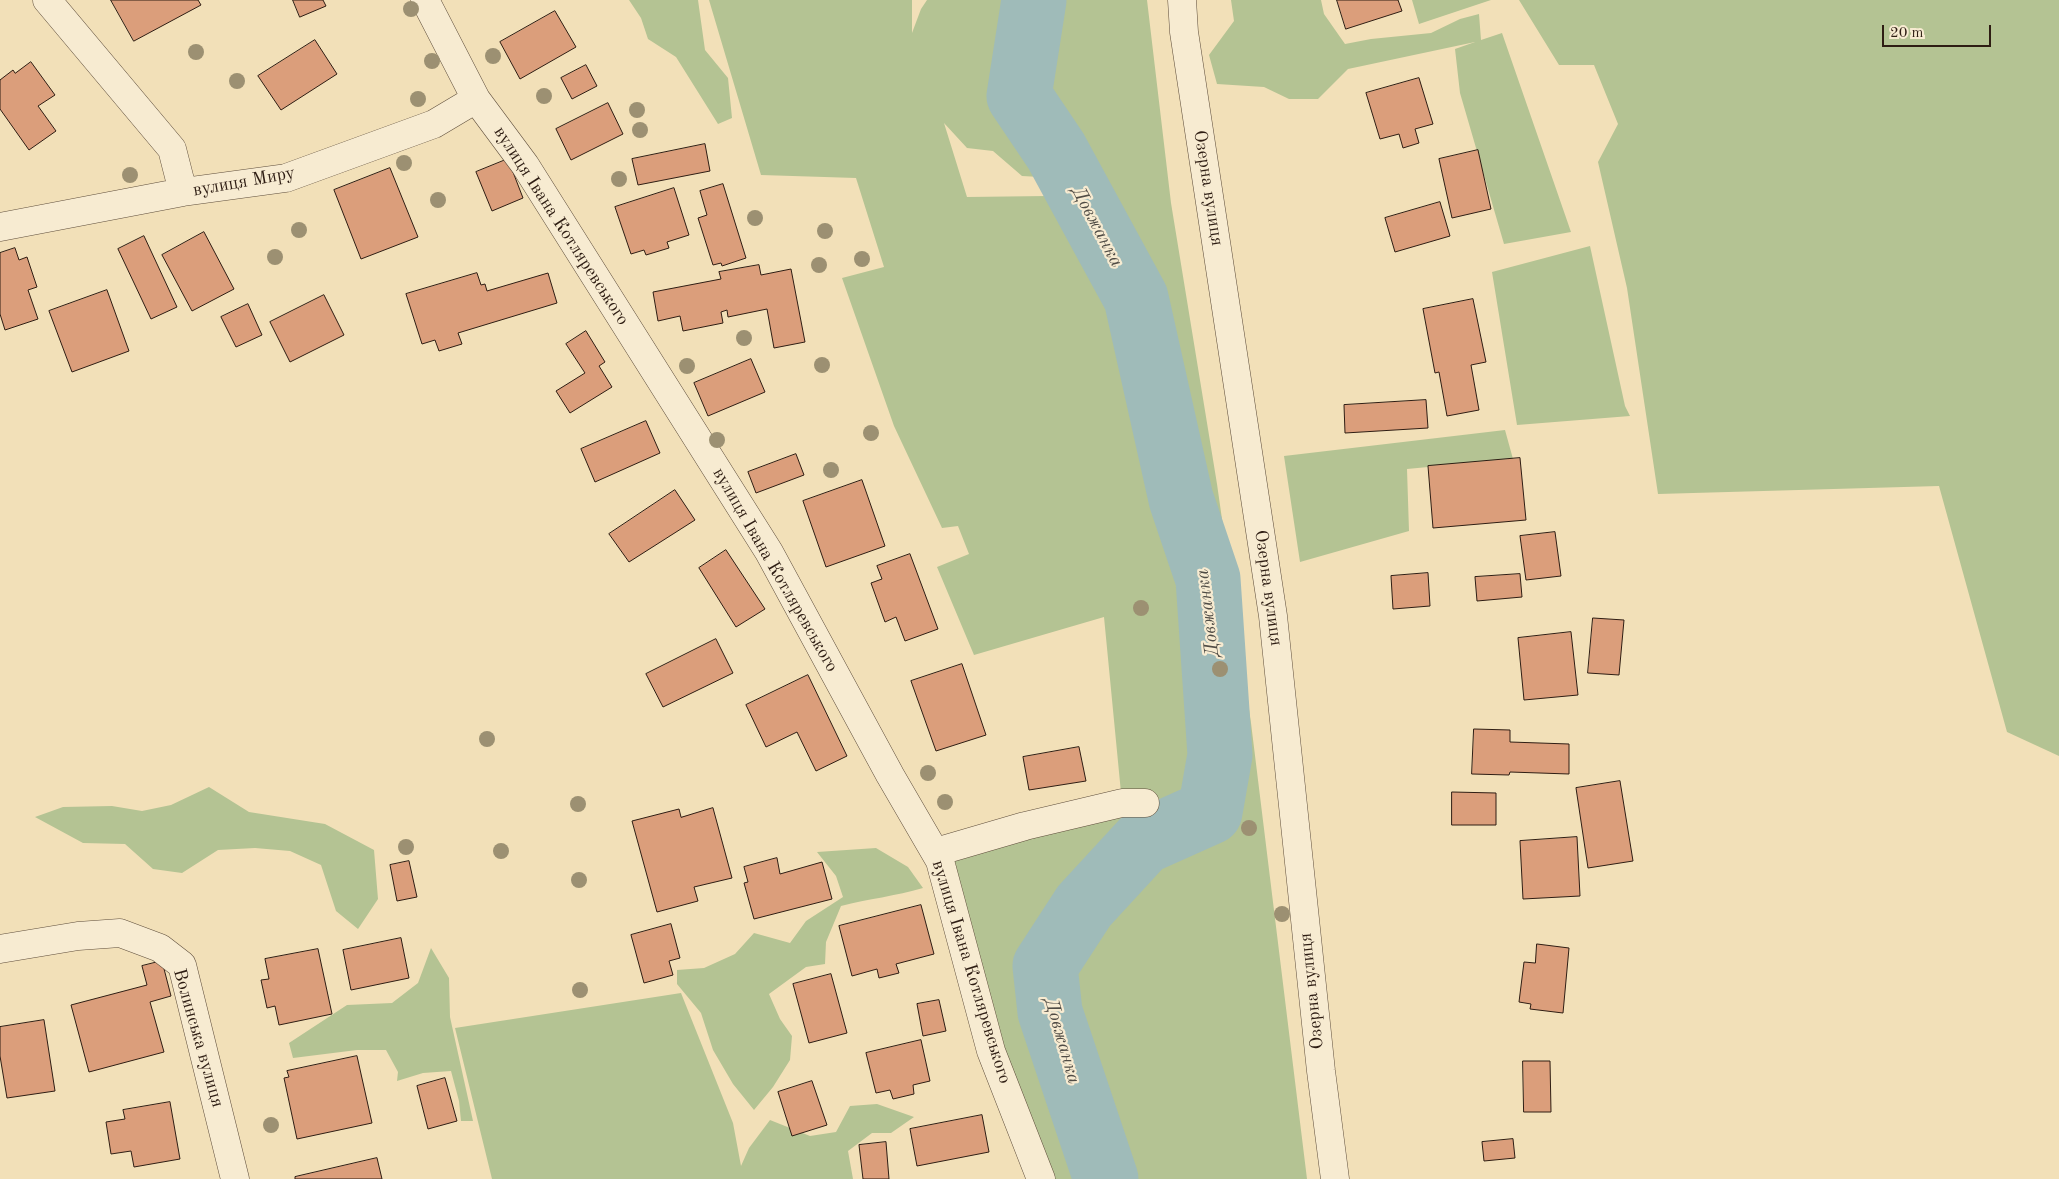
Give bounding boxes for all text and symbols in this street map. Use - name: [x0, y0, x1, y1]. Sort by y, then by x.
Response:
- scale bar: [1884, 15, 1993, 47]
- text: 20 m: [1890, 26, 1924, 41]
- street label: вулиця Івана Котляревського: [489, 123, 633, 329]
- street label: Озерна вулиця: [1188, 129, 1228, 247]
- street label: вулиця Миру: [191, 162, 297, 202]
- water label: Довжанка: [1066, 183, 1128, 271]
- street label: вулиця Івана Котляревського: [707, 464, 843, 676]
- street label: Озерна вулиця: [1249, 529, 1287, 647]
- water label: Довжанка: [1191, 568, 1225, 658]
- street label: вулиця Івана Котляревського: [927, 858, 1015, 1086]
- street label: Озерна вулиця: [1295, 932, 1329, 1050]
- street label: Волинська вулиця: [168, 966, 228, 1110]
- water label: Довжанка: [1039, 996, 1085, 1086]

